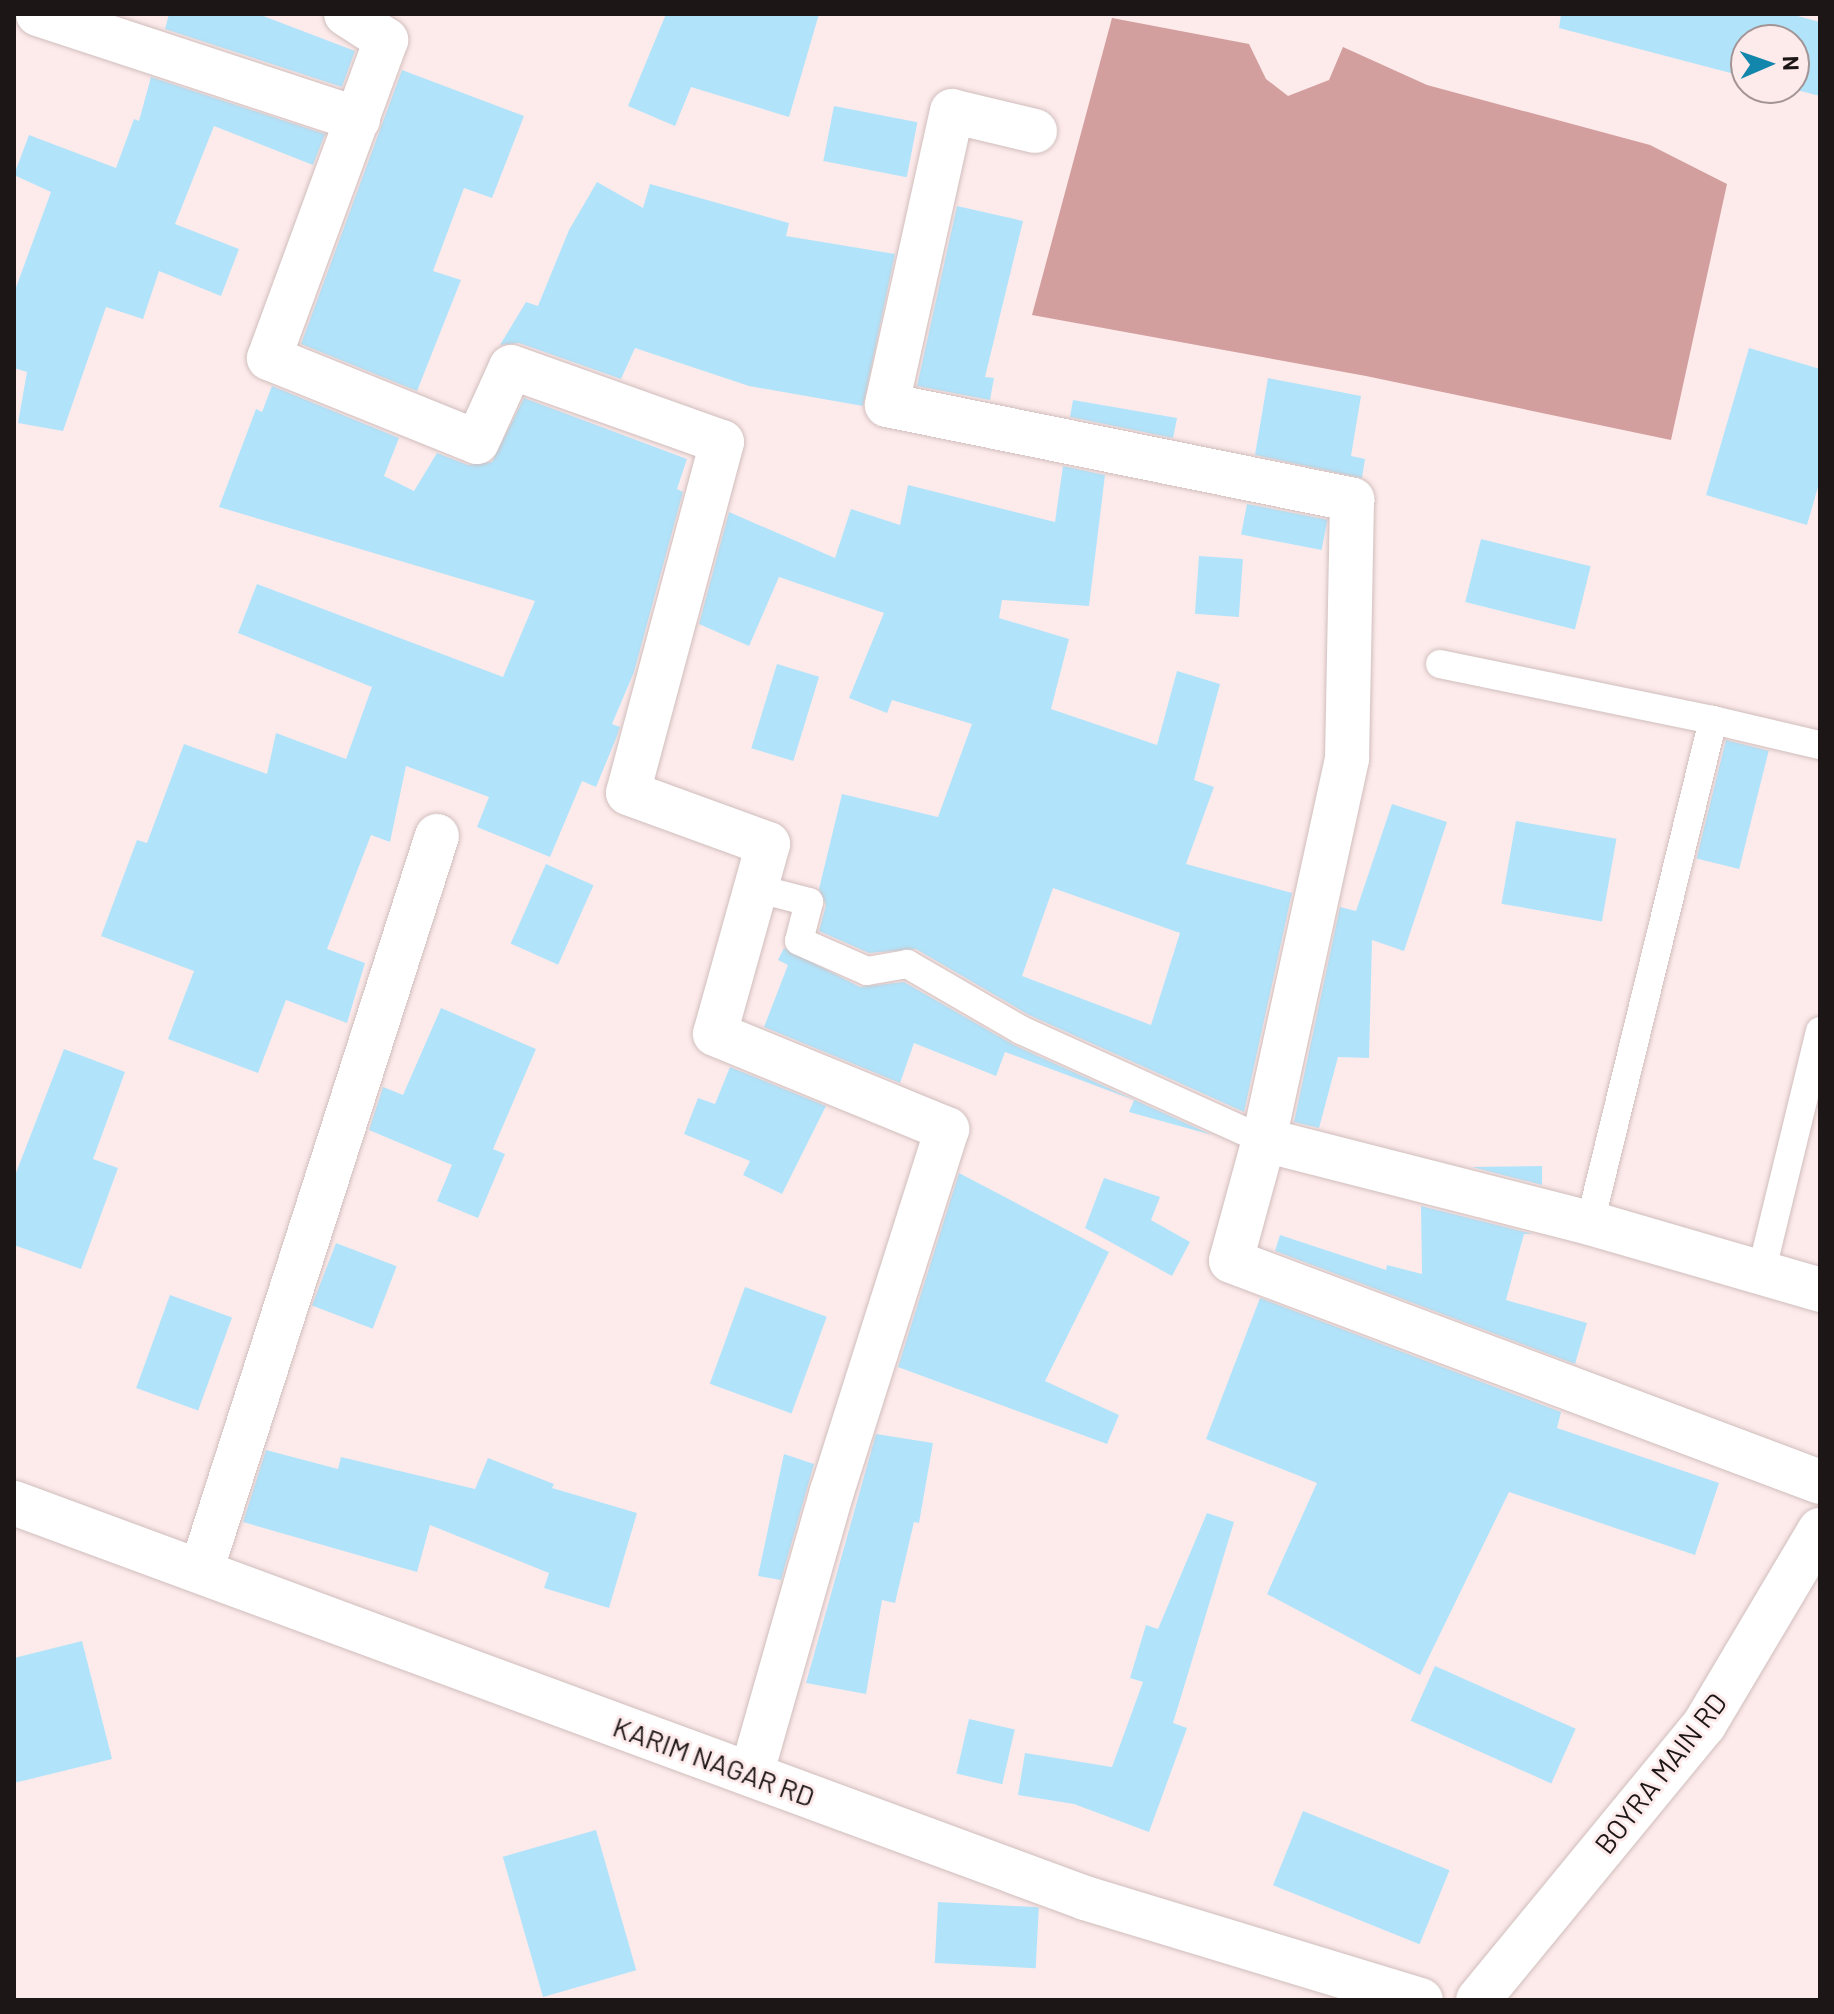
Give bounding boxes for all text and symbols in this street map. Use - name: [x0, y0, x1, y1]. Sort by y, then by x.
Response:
- north arrow: [1730, 24, 1810, 104]
- text: N: [1779, 55, 1805, 71]
- street label: BOYRA MAIN RD: [1587, 1686, 1733, 1860]
- street label: KARIM NAGAR RD: [609, 1709, 819, 1813]

